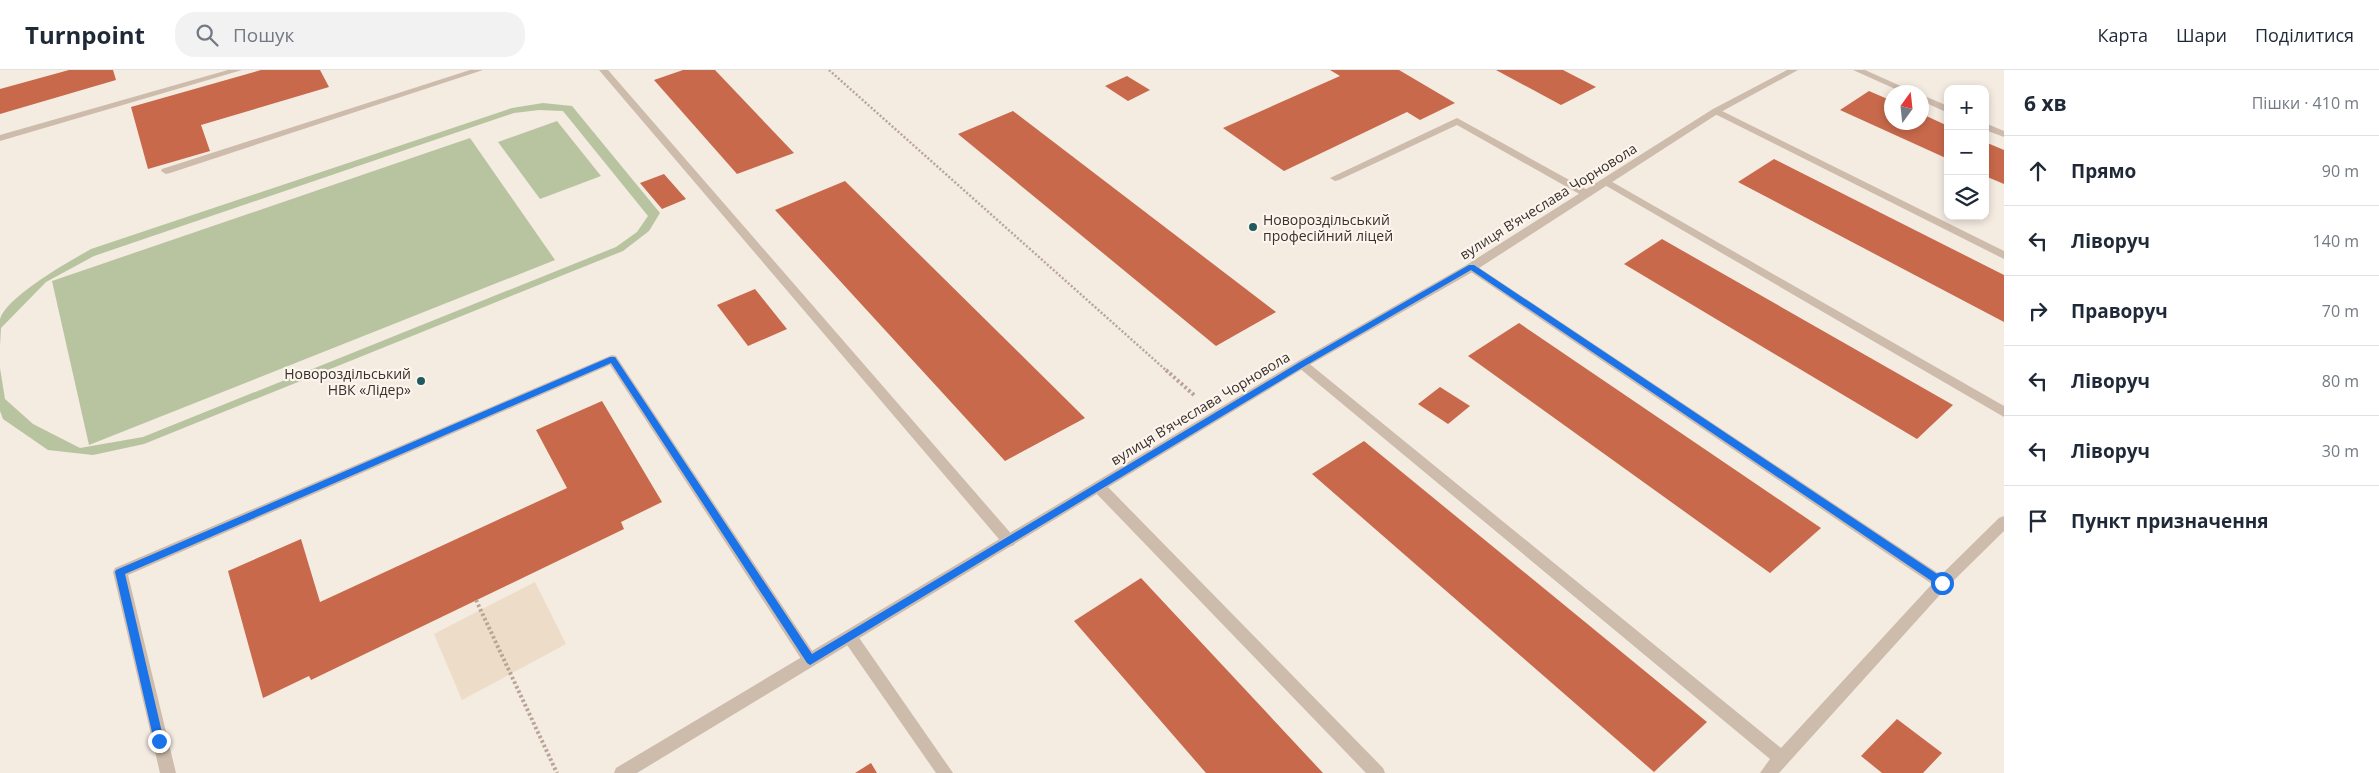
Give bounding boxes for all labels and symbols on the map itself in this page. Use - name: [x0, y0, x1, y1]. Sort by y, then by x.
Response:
- north arrow: [1884, 85, 1929, 130]
- street label: вулиця Вʼячеслава Чорновола: [1456, 138, 1640, 264]
- place label: Новороздільський професійний ліцей: [1263, 210, 1393, 245]
- marker: Новороздільський професійний ліцей: [1247, 221, 1259, 233]
- street label: вулиця Вʼячеслава Чорновола: [1107, 347, 1293, 469]
- place label: Новороздільський НВК «Лідер»: [284, 364, 411, 399]
- marker: Новороздільський НВК «Лідер»: [415, 375, 427, 387]
- route start: [1931, 572, 1954, 595]
- route end: [148, 730, 171, 753]

